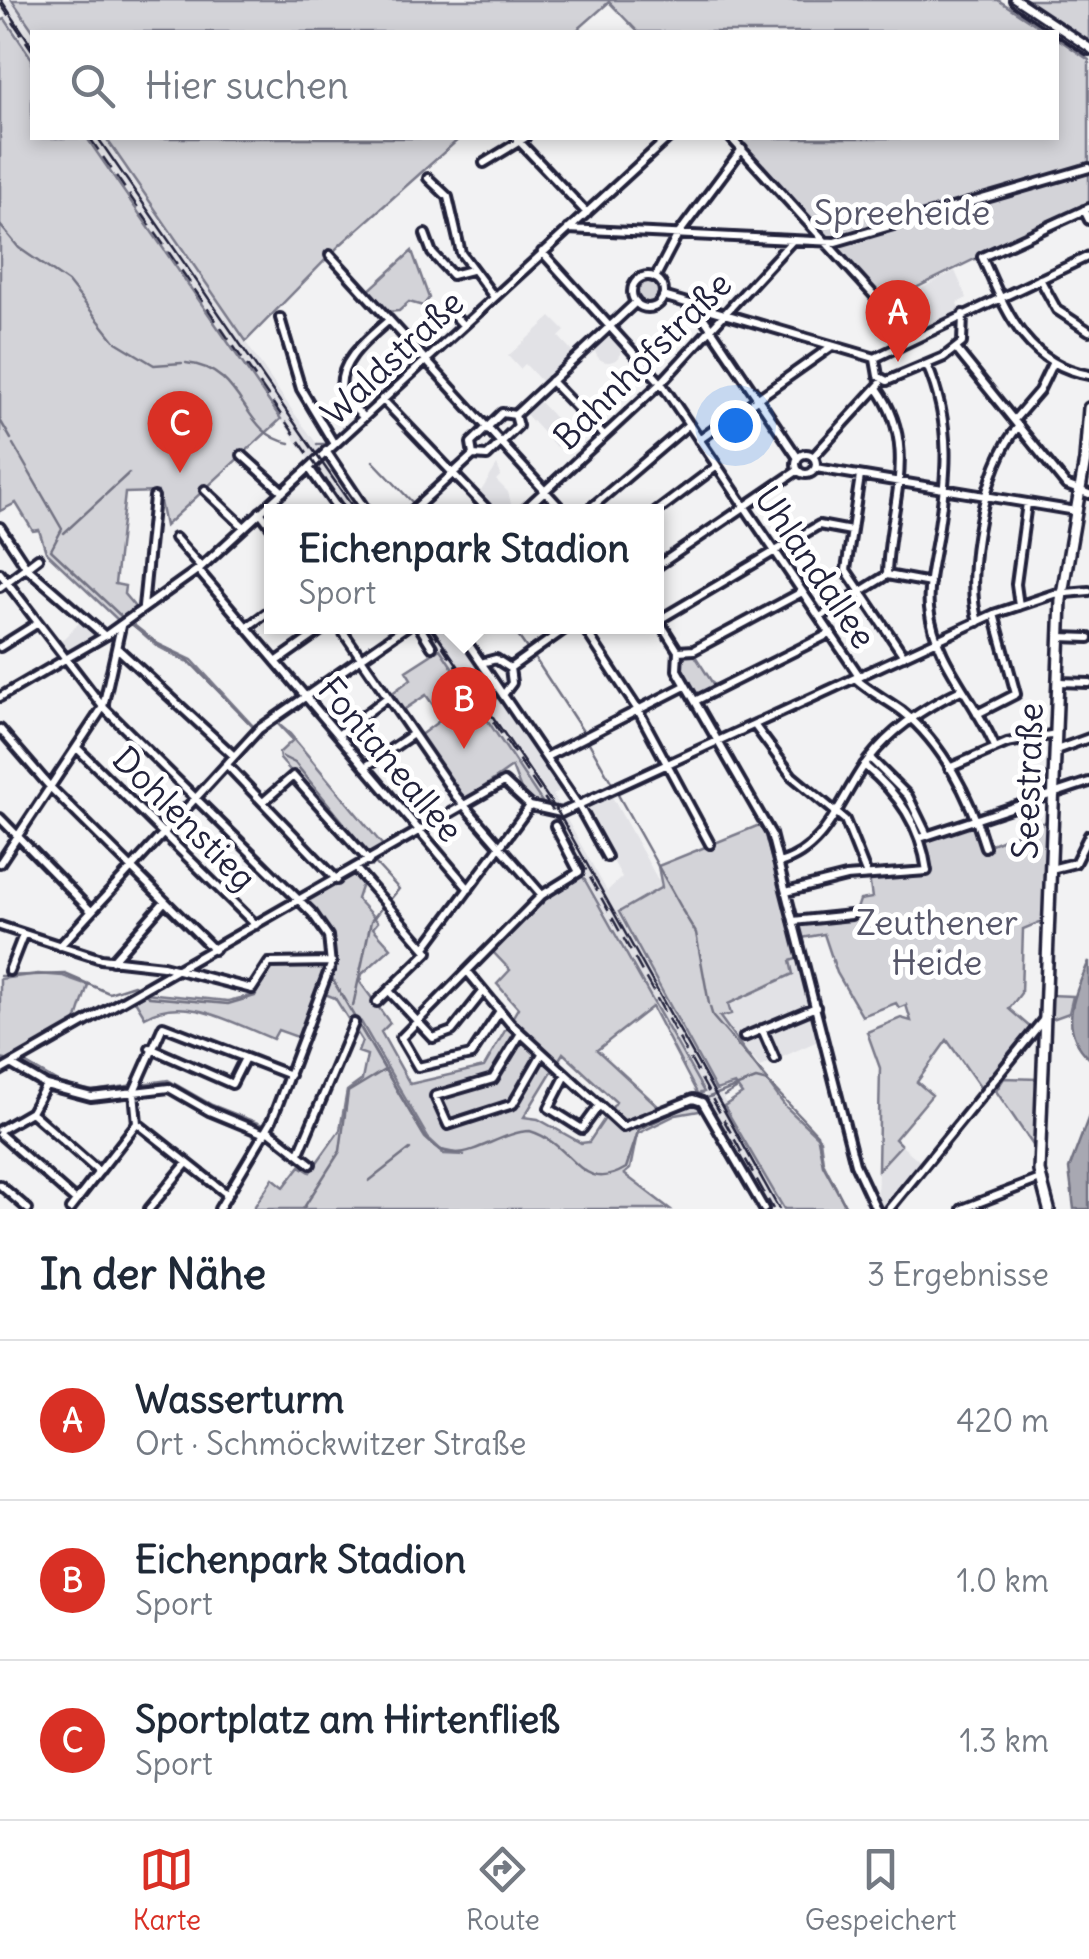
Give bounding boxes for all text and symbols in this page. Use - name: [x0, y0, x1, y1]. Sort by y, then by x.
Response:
- search box: [30, 30, 1059, 140]
- icon: search: [65, 58, 120, 113]
- text: Hier suchen: [145, 62, 349, 109]
- park label: Spreeheide: [814, 190, 990, 234]
- street label: Bahnhofstraße: [544, 262, 740, 458]
- street label: Waldstraße: [312, 280, 472, 434]
- pin: A: [866, 280, 930, 362]
- pin: C: [148, 390, 212, 473]
- your location: [710, 400, 761, 451]
- street label: Uhlandallee: [746, 478, 886, 656]
- popup: [264, 504, 664, 634]
- text: Eichenpark Stadion: [299, 525, 629, 572]
- text: Sport: [299, 572, 376, 613]
- pin: B: [432, 666, 496, 749]
- street label: Fontaneallee: [309, 667, 473, 851]
- street label: Seestraße: [1002, 702, 1052, 860]
- street label: Dohlenstieg: [104, 737, 266, 899]
- park label: Zeuthener Heide: [856, 900, 1018, 984]
- text: In der Nähe: [40, 1248, 266, 1300]
- text: 3 Ergebnisse: [867, 1254, 1049, 1295]
- text: Wasserturm: [135, 1376, 344, 1423]
- text: A: [62, 1400, 83, 1441]
- text: 420 m: [956, 1400, 1049, 1441]
- text: Ort · Schmöckwitzer Straße: [135, 1423, 527, 1464]
- text: Eichenpark Stadion: [135, 1536, 466, 1583]
- text: B: [62, 1560, 83, 1601]
- text: 1.0 km: [957, 1560, 1049, 1601]
- text: Sport: [135, 1583, 213, 1624]
- text: Sportplatz am Hirtenfließ: [135, 1696, 560, 1743]
- text: C: [62, 1720, 83, 1761]
- text: 1.3 km: [959, 1720, 1049, 1761]
- text: Sport: [135, 1743, 213, 1784]
- tab: Karte: [132, 1842, 201, 1938]
- tab: Route: [466, 1842, 540, 1938]
- tab: Gespeichert: [805, 1842, 957, 1938]

